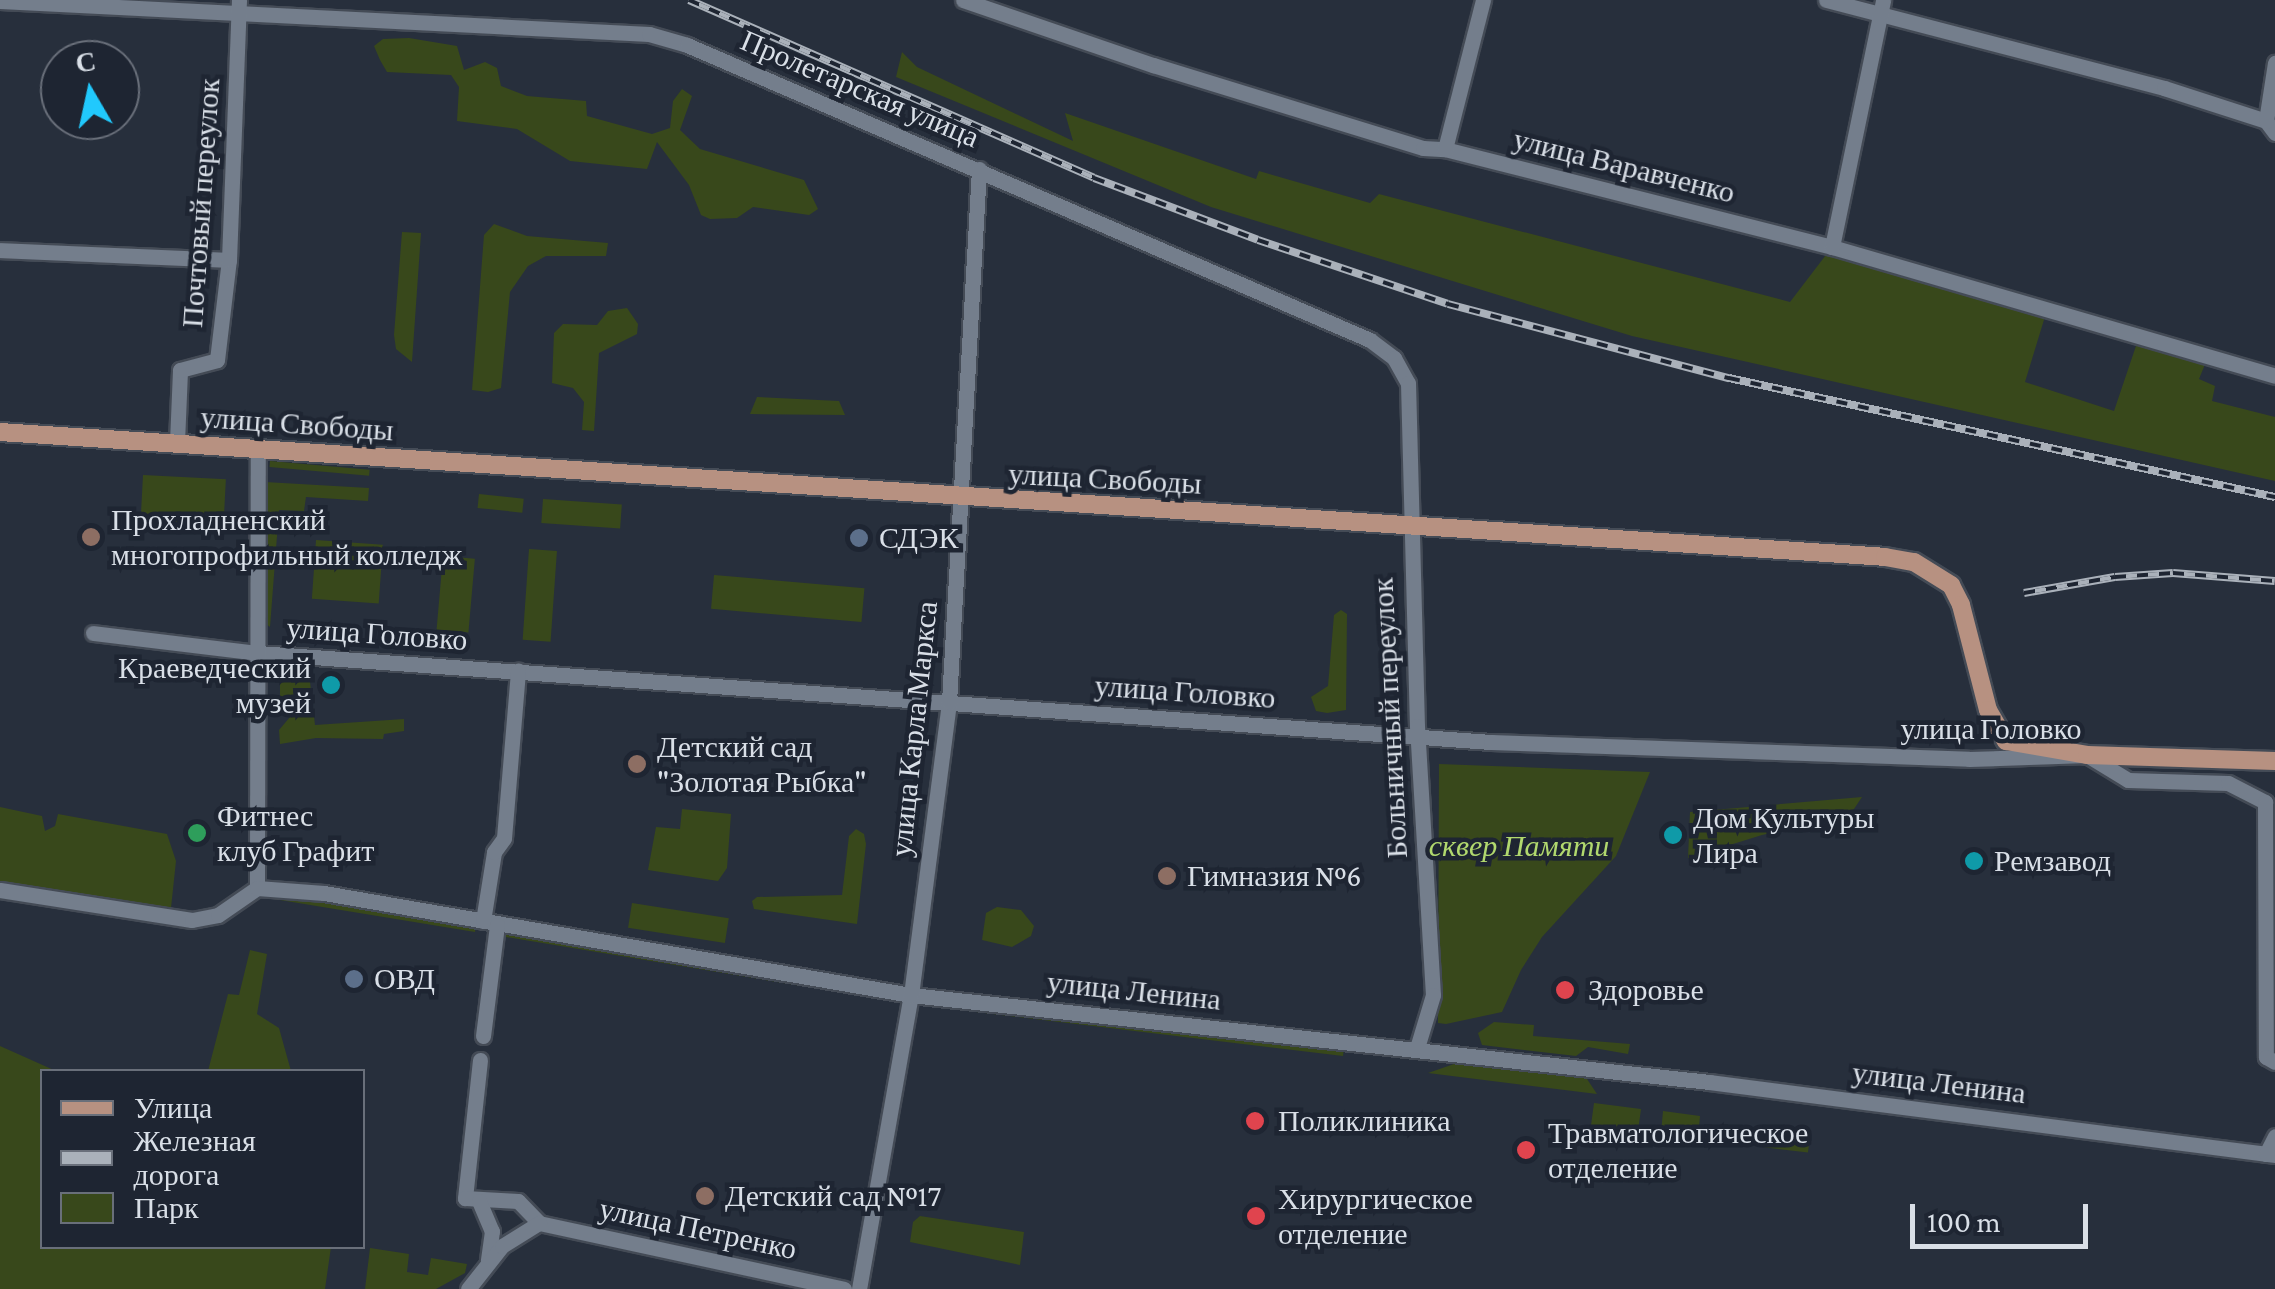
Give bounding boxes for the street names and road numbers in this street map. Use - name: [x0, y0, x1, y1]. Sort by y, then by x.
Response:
- street label: Пролетарская улица: [735, 22, 985, 156]
- street label: Почтовый переулок: [174, 77, 228, 329]
- street label: улица Варавченко: [1510, 121, 1738, 211]
- street label: улица Свободы: [199, 399, 395, 449]
- street label: улица Свободы: [1007, 456, 1203, 502]
- street label: Больничный переулок: [1365, 577, 1415, 859]
- street label: улица Карла Маркса: [883, 599, 945, 859]
- street label: улица Головко: [285, 610, 469, 658]
- street label: улица Головко: [1093, 668, 1277, 716]
- street label: улица Головко: [1900, 711, 2082, 747]
- street label: улица Ленина: [1045, 964, 1223, 1018]
- street label: улица Ленина: [1850, 1054, 2028, 1112]
- street label: улица Петренко: [596, 1191, 800, 1267]

